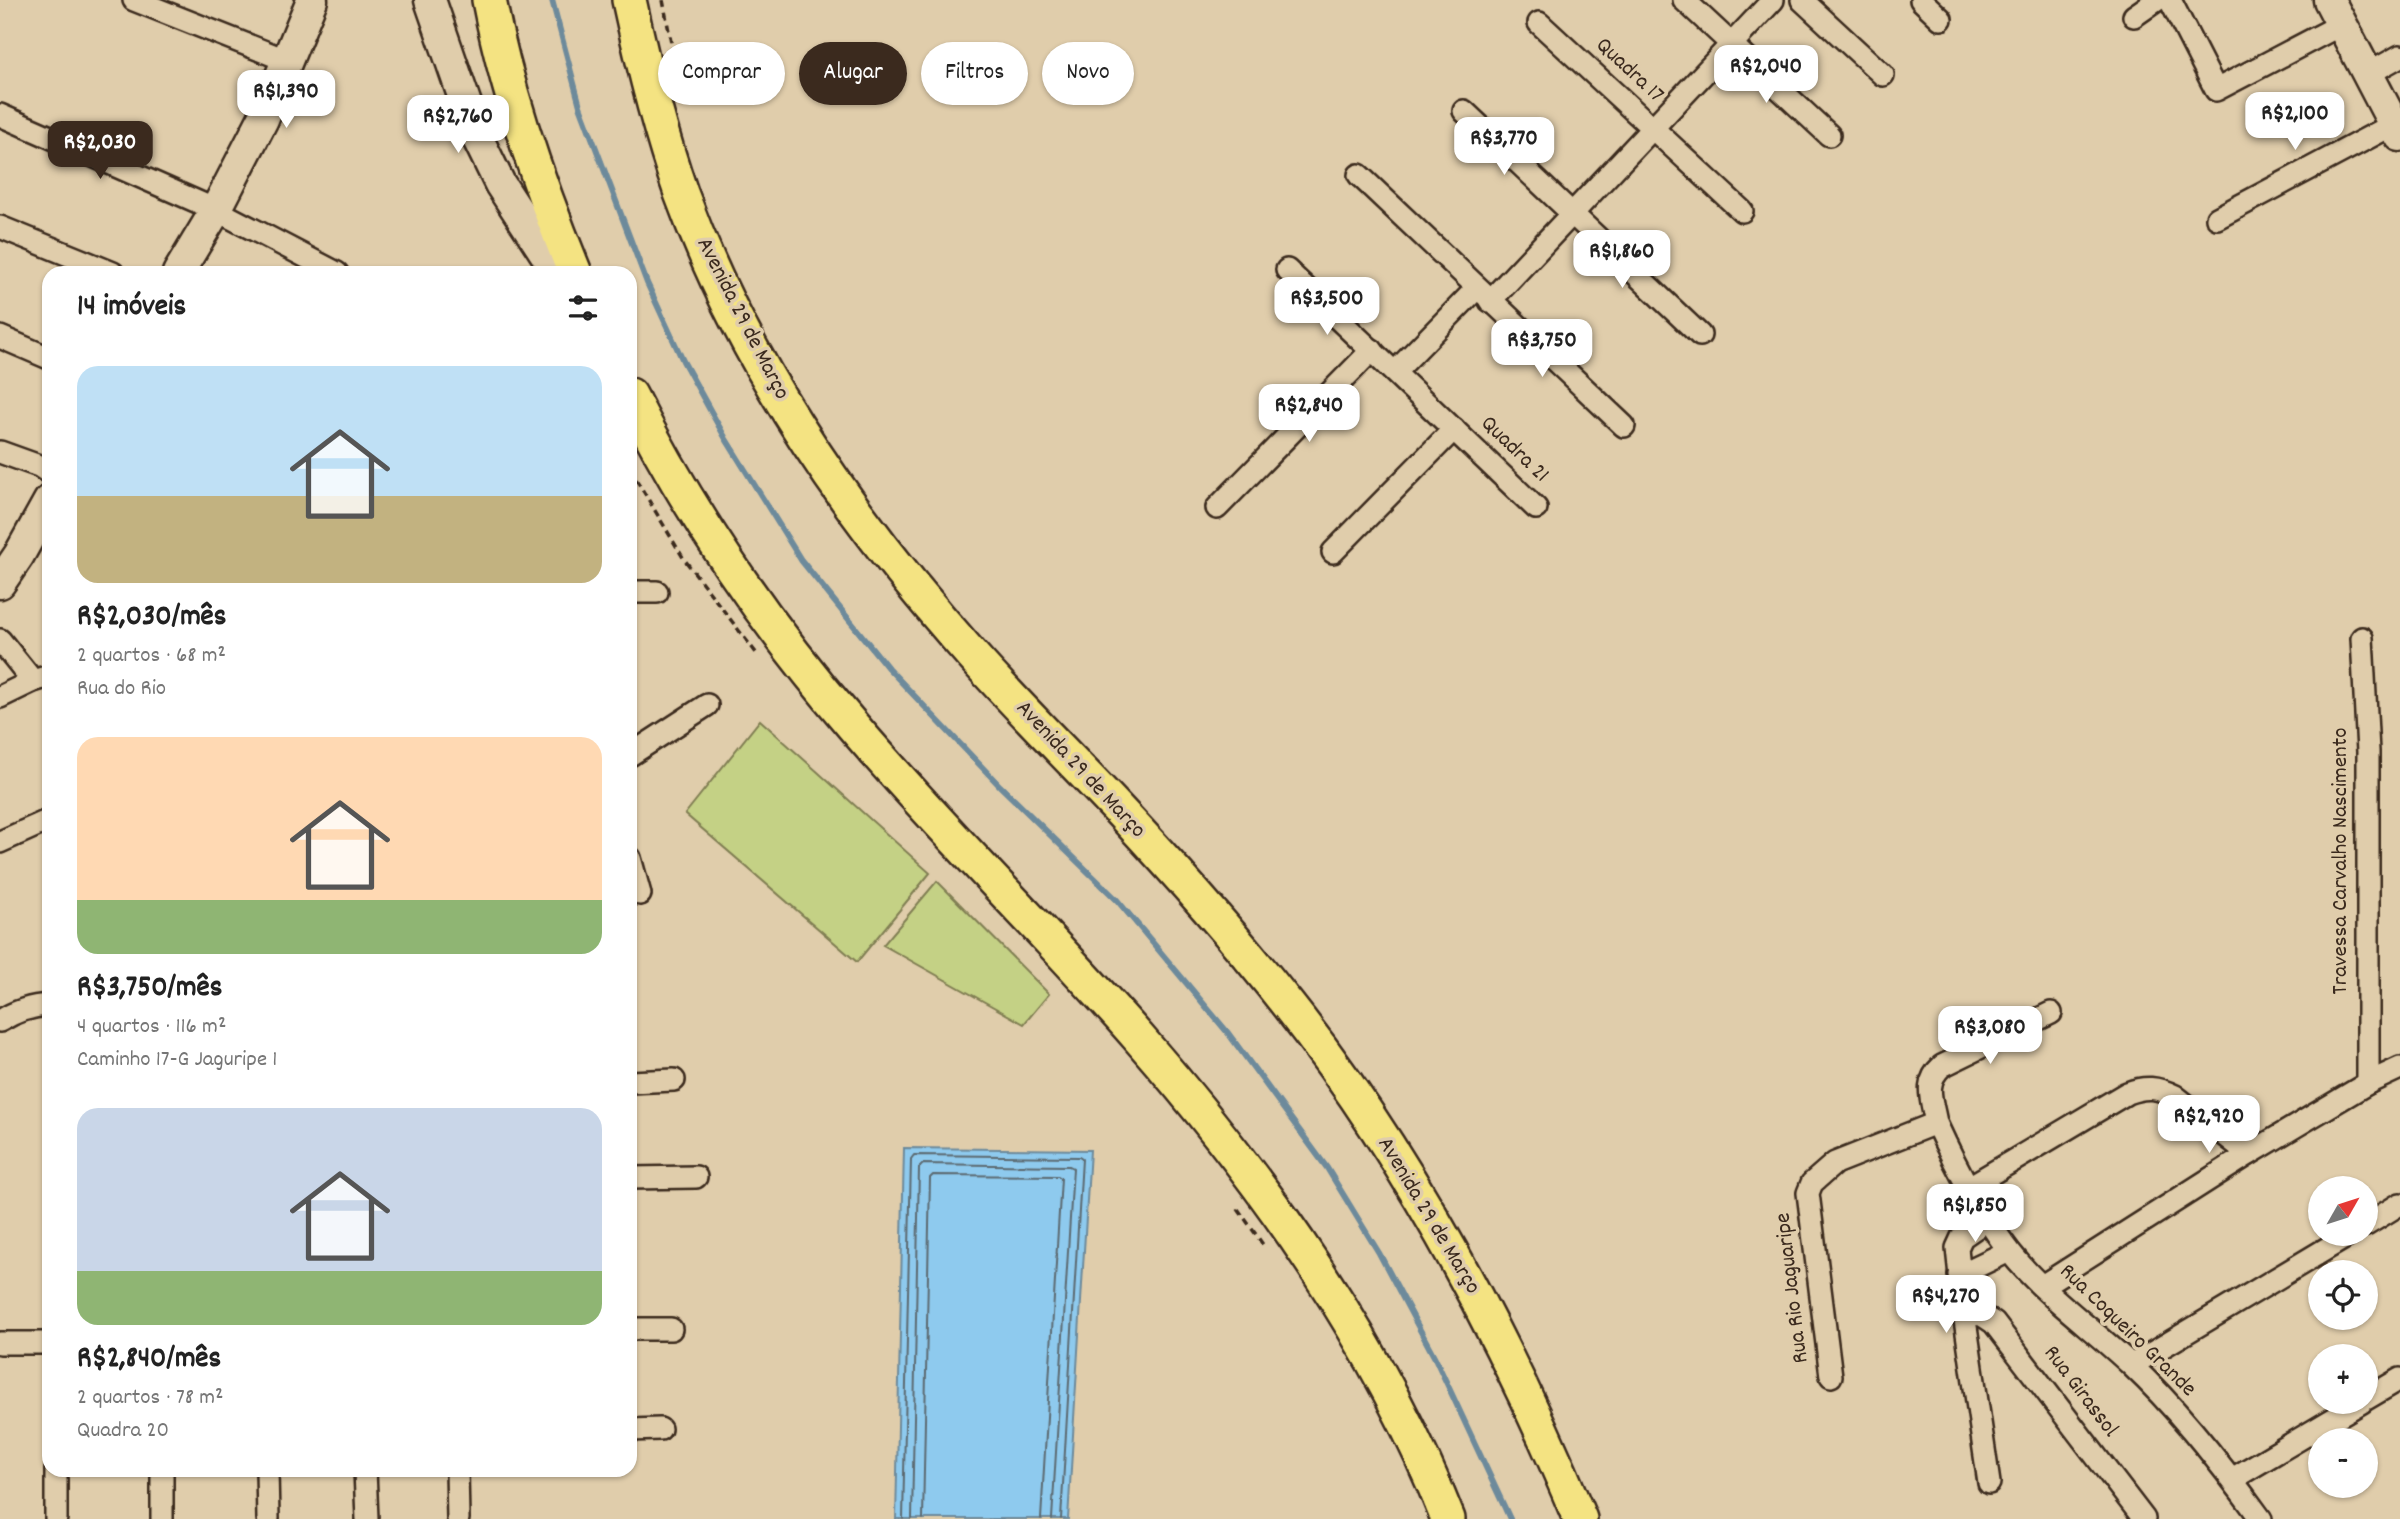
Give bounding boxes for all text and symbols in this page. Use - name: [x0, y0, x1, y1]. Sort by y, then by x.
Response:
- street label: Quadra 17: [1587, 31, 1671, 111]
- chip: Comprar: [658, 42, 785, 105]
- chip: Alugar: [799, 42, 907, 105]
- chip: Filtros: [921, 42, 1028, 105]
- chip: Novo: [1042, 42, 1134, 105]
- pin: R$2,040: [1701, 46, 1831, 105]
- text: R$2,040: [1730, 51, 1802, 84]
- pin: R$1,390: [221, 71, 351, 130]
- text: R$1,390: [253, 76, 319, 109]
- pin: R$2,100: [2230, 92, 2360, 152]
- pin: R$2,760: [393, 96, 523, 155]
- text: R$2,100: [2261, 98, 2329, 131]
- text: R$2,760: [423, 101, 493, 134]
- pin: R$3,770: [1439, 118, 1569, 177]
- pin: R$2,030: [35, 122, 165, 181]
- text: R$3,770: [1470, 123, 1538, 156]
- text: R$2,030: [64, 127, 136, 160]
- pin: R$1,860: [1557, 230, 1687, 290]
- street label: Avenida 29 de Março: [687, 232, 797, 406]
- text: R$1,860: [1589, 236, 1655, 269]
- pin: R$3,500: [1262, 278, 1392, 337]
- text: R$3,500: [1290, 283, 1364, 316]
- text: 14 imóveis: [77, 287, 186, 330]
- icon: filters: [564, 289, 602, 327]
- pin: R$3,750: [1477, 320, 1607, 379]
- text: R$3,750: [1507, 325, 1577, 358]
- pin: R$2,840: [1244, 384, 1374, 444]
- text: R$2,840: [1275, 390, 1343, 423]
- street label: Quadra 21: [1472, 409, 1556, 491]
- icon: home: [277, 411, 403, 537]
- text: R$2,030/mês: [77, 597, 226, 640]
- text: 2 quartos · 68 m²: [77, 640, 226, 673]
- text: Rua do Rio: [77, 673, 166, 706]
- street label: Avenida 29 de Março: [1007, 694, 1153, 846]
- street label: Travessa Carvalho Nascimento: [2325, 728, 2358, 994]
- icon: home: [277, 782, 403, 908]
- text: R$3,750/mês: [77, 968, 222, 1011]
- pin: R$3,080: [1925, 1006, 2055, 1066]
- text: 4 quartos · 116 m²: [77, 1011, 226, 1044]
- text: R$3,080: [1954, 1012, 2026, 1045]
- text: Caminho 17-G Jaguripe 1: [77, 1044, 277, 1077]
- pin: R$2,920: [2144, 1096, 2274, 1155]
- text: R$2,920: [2174, 1101, 2244, 1134]
- street label: Avenida 29 de Março: [1368, 1131, 1488, 1301]
- icon: home: [277, 1153, 403, 1279]
- north arrow: [2308, 1176, 2378, 1246]
- map controls: [2308, 1176, 2378, 1498]
- pin: R$1,850: [1910, 1184, 2040, 1244]
- text: R$1,850: [1943, 1190, 2007, 1223]
- street label: Rua Rio Jaguaripe: [1767, 1211, 1819, 1365]
- street label: Rua Coqueiro Grande: [2051, 1257, 2203, 1405]
- button: locate: [2308, 1260, 2378, 1330]
- pin: R$4,270: [1881, 1276, 2011, 1335]
- text: R$4,270: [1912, 1281, 1980, 1314]
- text: R$2,840/mês: [77, 1339, 221, 1382]
- street label: Rua Girassol: [2035, 1339, 2126, 1445]
- button: +: [2308, 1344, 2378, 1414]
- text: 2 quartos · 78 m²: [77, 1382, 223, 1415]
- text: Quadra 20: [77, 1415, 169, 1448]
- button: −: [2308, 1428, 2378, 1498]

